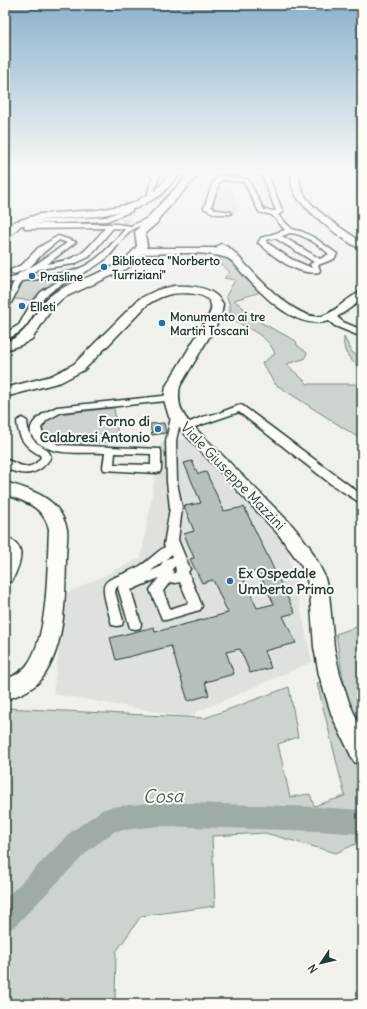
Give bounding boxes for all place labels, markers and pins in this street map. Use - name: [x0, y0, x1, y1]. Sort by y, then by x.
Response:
- place label: Biblioteca "Norberto Turriziani": [112, 253, 220, 282]
- marker: Biblioteca "Norberto Turriziani": [99, 262, 109, 272]
- place label: Prasline: [40, 269, 84, 284]
- marker: Prasline: [27, 271, 37, 281]
- place label: Elleti: [30, 299, 56, 314]
- marker: Elleti: [17, 301, 27, 311]
- place label: Monumento ai tre Martiri Toscani: [170, 309, 266, 338]
- marker: Monumento ai tre Martiri Toscani: [157, 318, 167, 328]
- place label: Forno di Calabresi Antonio: [40, 412, 150, 446]
- marker: Forno di Calabresi Antonio: [153, 424, 163, 434]
- place label: Ex Ospedale Umberto Primo: [238, 564, 334, 598]
- marker: Ex Ospedale Umberto Primo: [225, 576, 235, 586]

